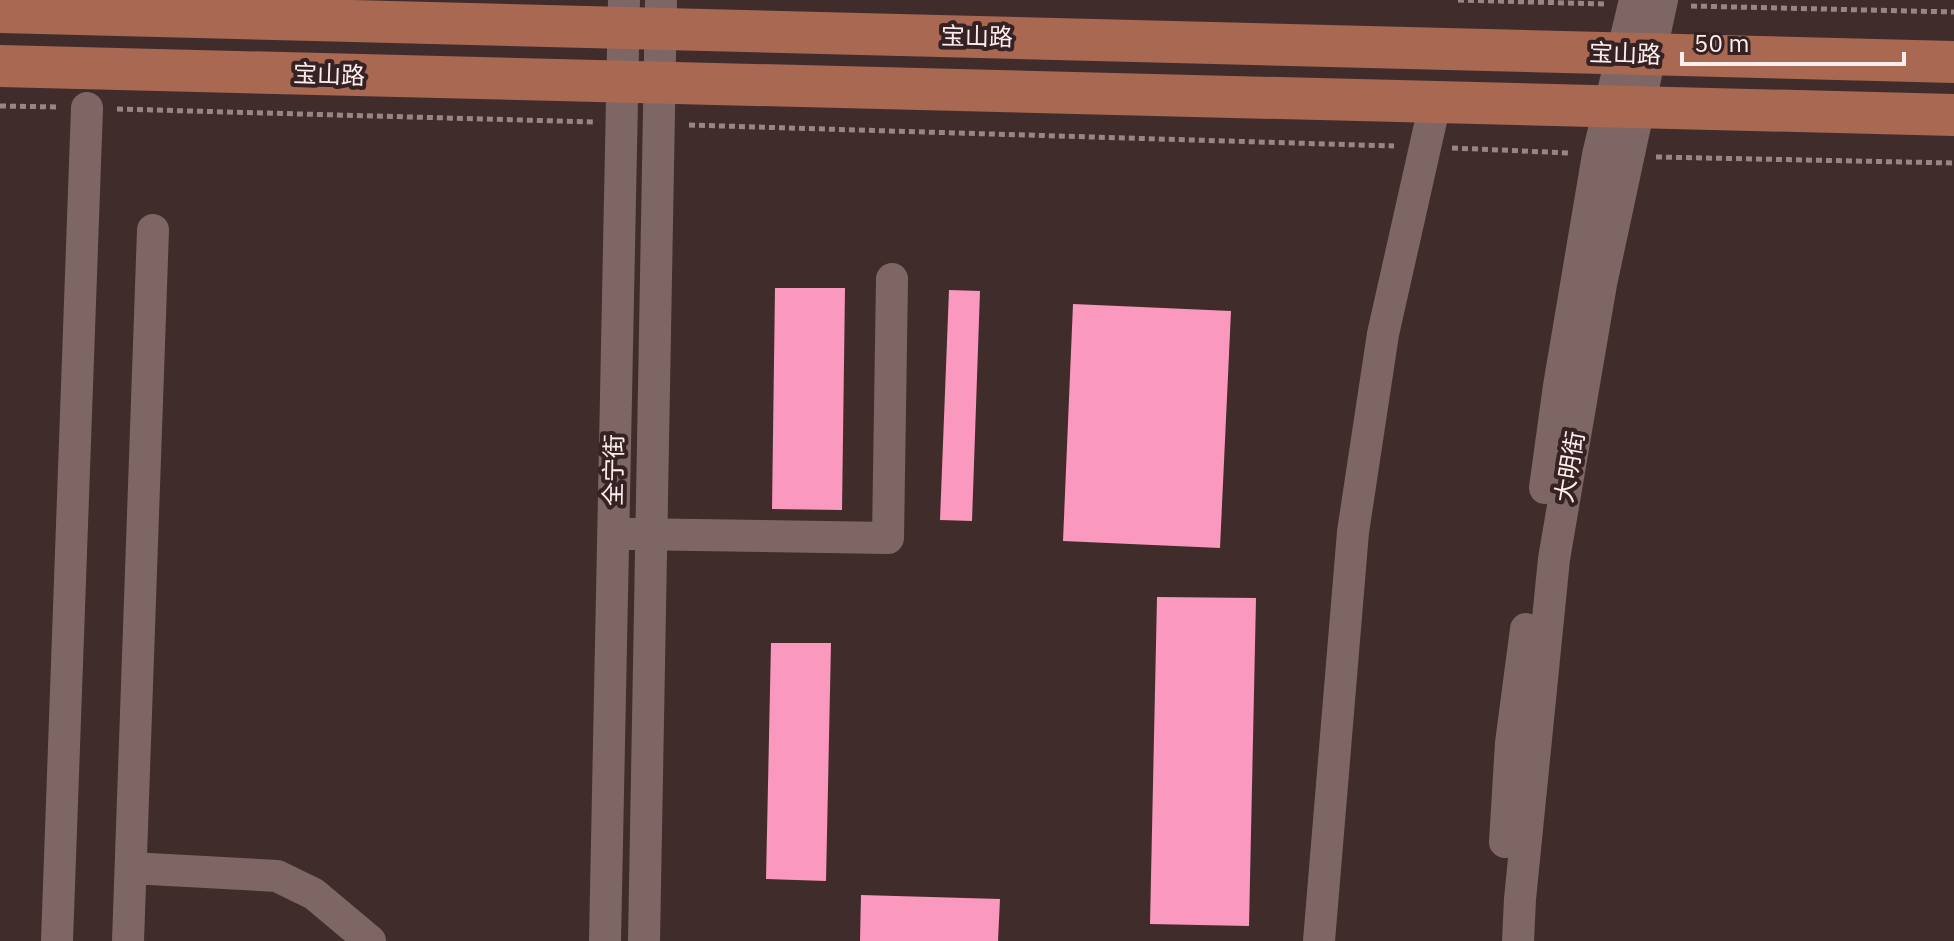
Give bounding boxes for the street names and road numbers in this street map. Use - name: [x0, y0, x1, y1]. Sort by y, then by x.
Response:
- street label: 宝山路: [941, 19, 1013, 53]
- street label: 宝山路: [1588, 36, 1662, 70]
- street label: 宝山路: [292, 57, 366, 91]
- street label: 大明街: [1547, 429, 1591, 505]
- street label: 全宁街: [596, 434, 630, 506]

